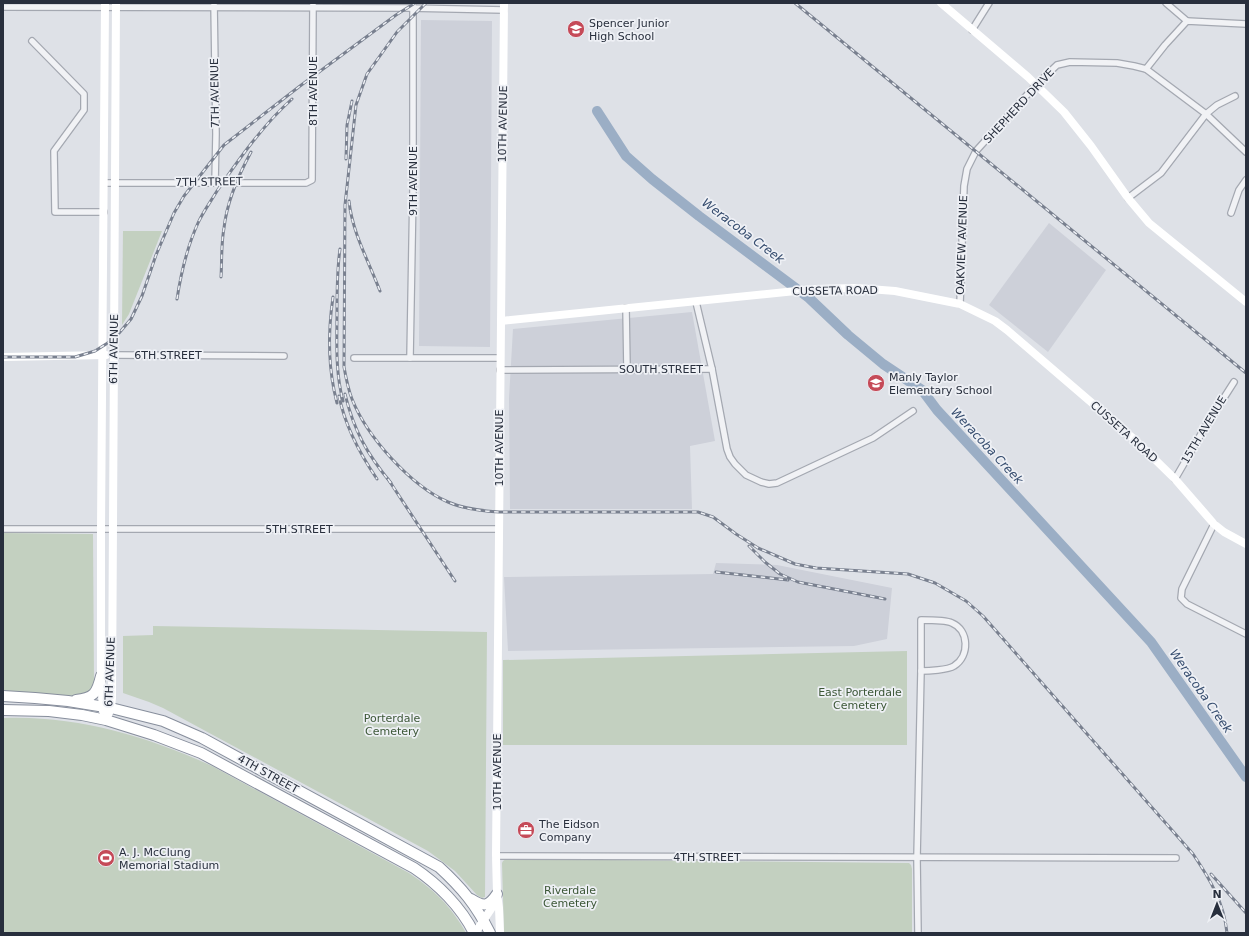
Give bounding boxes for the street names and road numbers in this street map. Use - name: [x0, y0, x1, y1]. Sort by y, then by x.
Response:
- street label: 8TH AVENUE: [307, 56, 320, 126]
- street label: 7TH AVENUE: [208, 58, 222, 128]
- street label: SHEPHERD DRIVE: [981, 66, 1057, 146]
- street label: 10TH AVENUE: [496, 85, 510, 163]
- street label: 9TH AVENUE: [407, 146, 420, 216]
- street label: 7TH STREET: [175, 175, 243, 189]
- street label: OAKVIEW AVENUE: [954, 195, 970, 295]
- street label: CUSSETA ROAD: [792, 284, 878, 298]
- street label: 6TH AVENUE: [107, 314, 121, 384]
- street label: 6TH STREET: [134, 349, 202, 362]
- street label: SOUTH STREET: [619, 363, 703, 376]
- street label: 15TH AVENUE: [1179, 394, 1229, 466]
- street label: CUSSETA ROAD: [1088, 399, 1160, 465]
- street label: 10TH AVENUE: [493, 409, 506, 487]
- street label: 5TH STREET: [265, 523, 333, 536]
- street label: 6TH AVENUE: [102, 637, 118, 707]
- street label: 10TH AVENUE: [491, 733, 504, 811]
- street label: 4TH STREET: [235, 752, 301, 796]
- street label: 4TH STREET: [673, 851, 741, 864]

